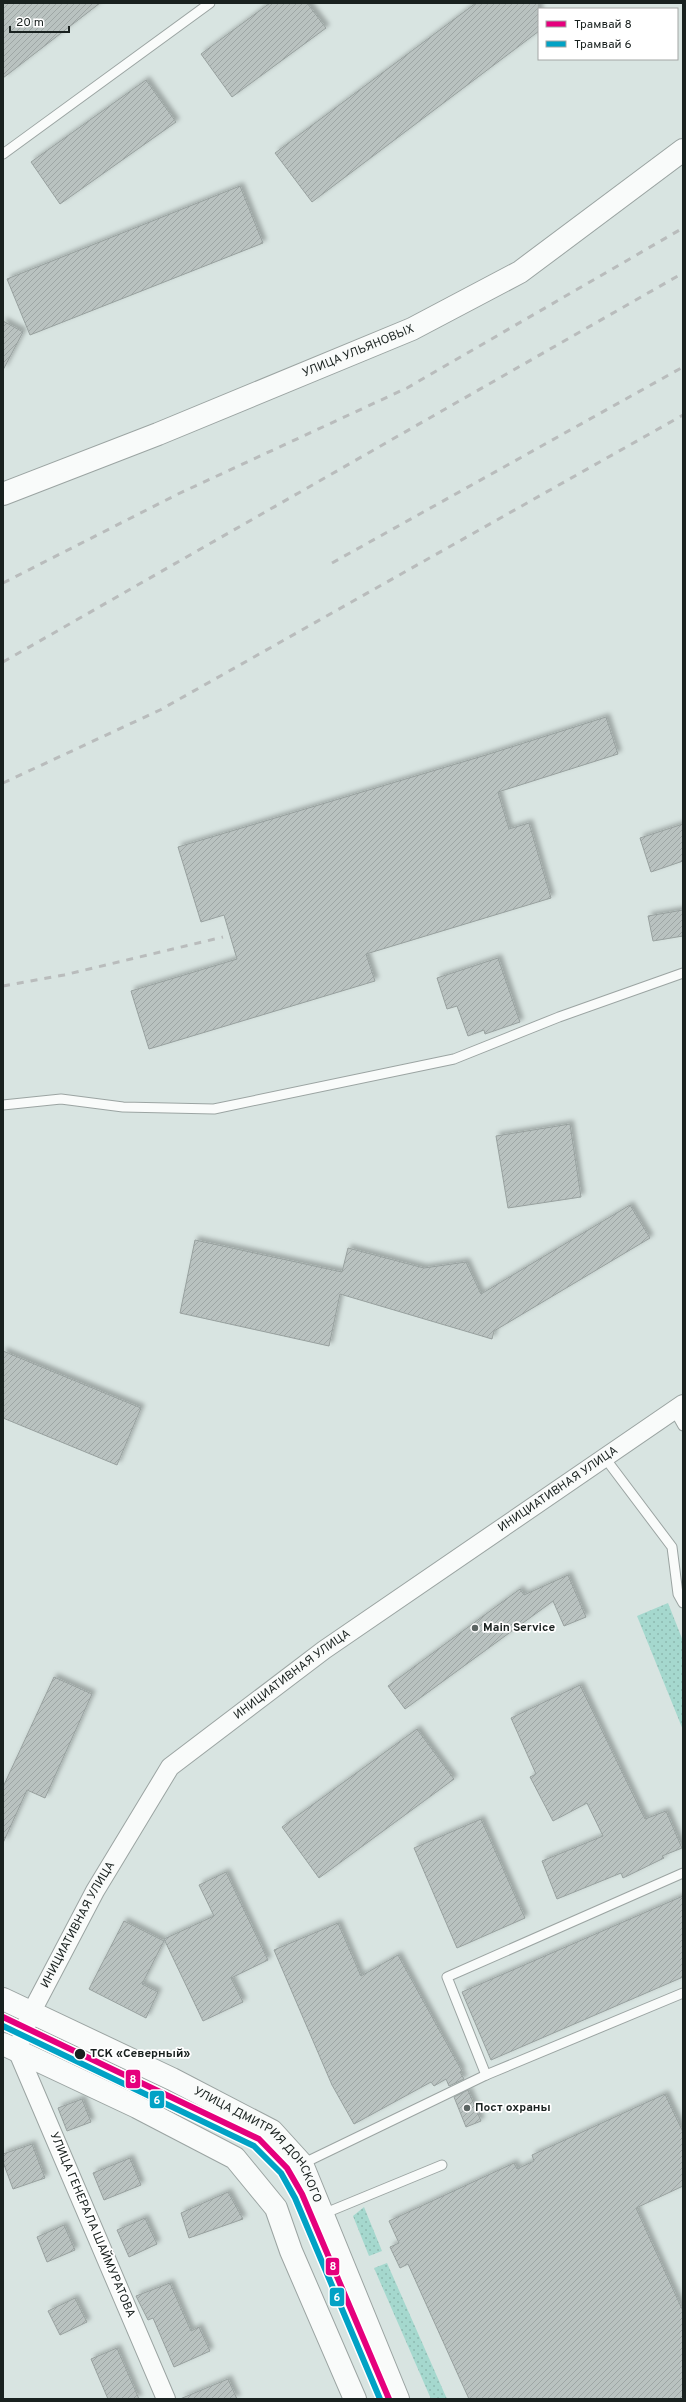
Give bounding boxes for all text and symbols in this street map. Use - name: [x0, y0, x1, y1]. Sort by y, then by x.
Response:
- scale bar: [10, 8, 69, 34]
- legend: [538, 8, 678, 60]
- text: 20 m: [16, 15, 44, 31]
- text: Трамвай 8: [574, 17, 632, 33]
- text: Трамвай 6: [574, 37, 632, 53]
- street label: УЛИЦА УЛЬЯНОВЫХ: [300, 321, 417, 381]
- street label: ИНИЦИАТИВНАЯ УЛИЦА: [495, 1443, 621, 1536]
- place label: Main Service: [483, 1620, 555, 1636]
- marker: Main Service: [470, 1623, 480, 1633]
- street label: ИНИЦИАТИВНАЯ УЛИЦА: [231, 1626, 354, 1724]
- street label: ИНИЦИАТИВНАЯ УЛИЦА: [37, 1859, 119, 1991]
- place label: ТСК «Северный»: [90, 2046, 190, 2062]
- marker: ТСК «Северный»: [73, 2047, 87, 2061]
- line badge: 8: [125, 2069, 141, 2089]
- text: 8: [130, 2073, 137, 2087]
- street label: УЛИЦА ДМИТРИЯ ДОНСКОГО: [191, 2084, 325, 2205]
- line badge: 6: [149, 2090, 165, 2109]
- text: 6: [154, 2094, 161, 2108]
- place label: Пост охраны: [475, 2100, 551, 2116]
- marker: Пост охраны: [462, 2103, 472, 2113]
- street label: УЛИЦА ГЕНЕРАЛА ШАЙМУРАТОВА: [46, 2130, 138, 2320]
- line badge: 8: [325, 2257, 340, 2276]
- text: 8: [330, 2260, 337, 2274]
- line badge: 6: [329, 2287, 345, 2307]
- text: 6: [334, 2291, 341, 2305]

